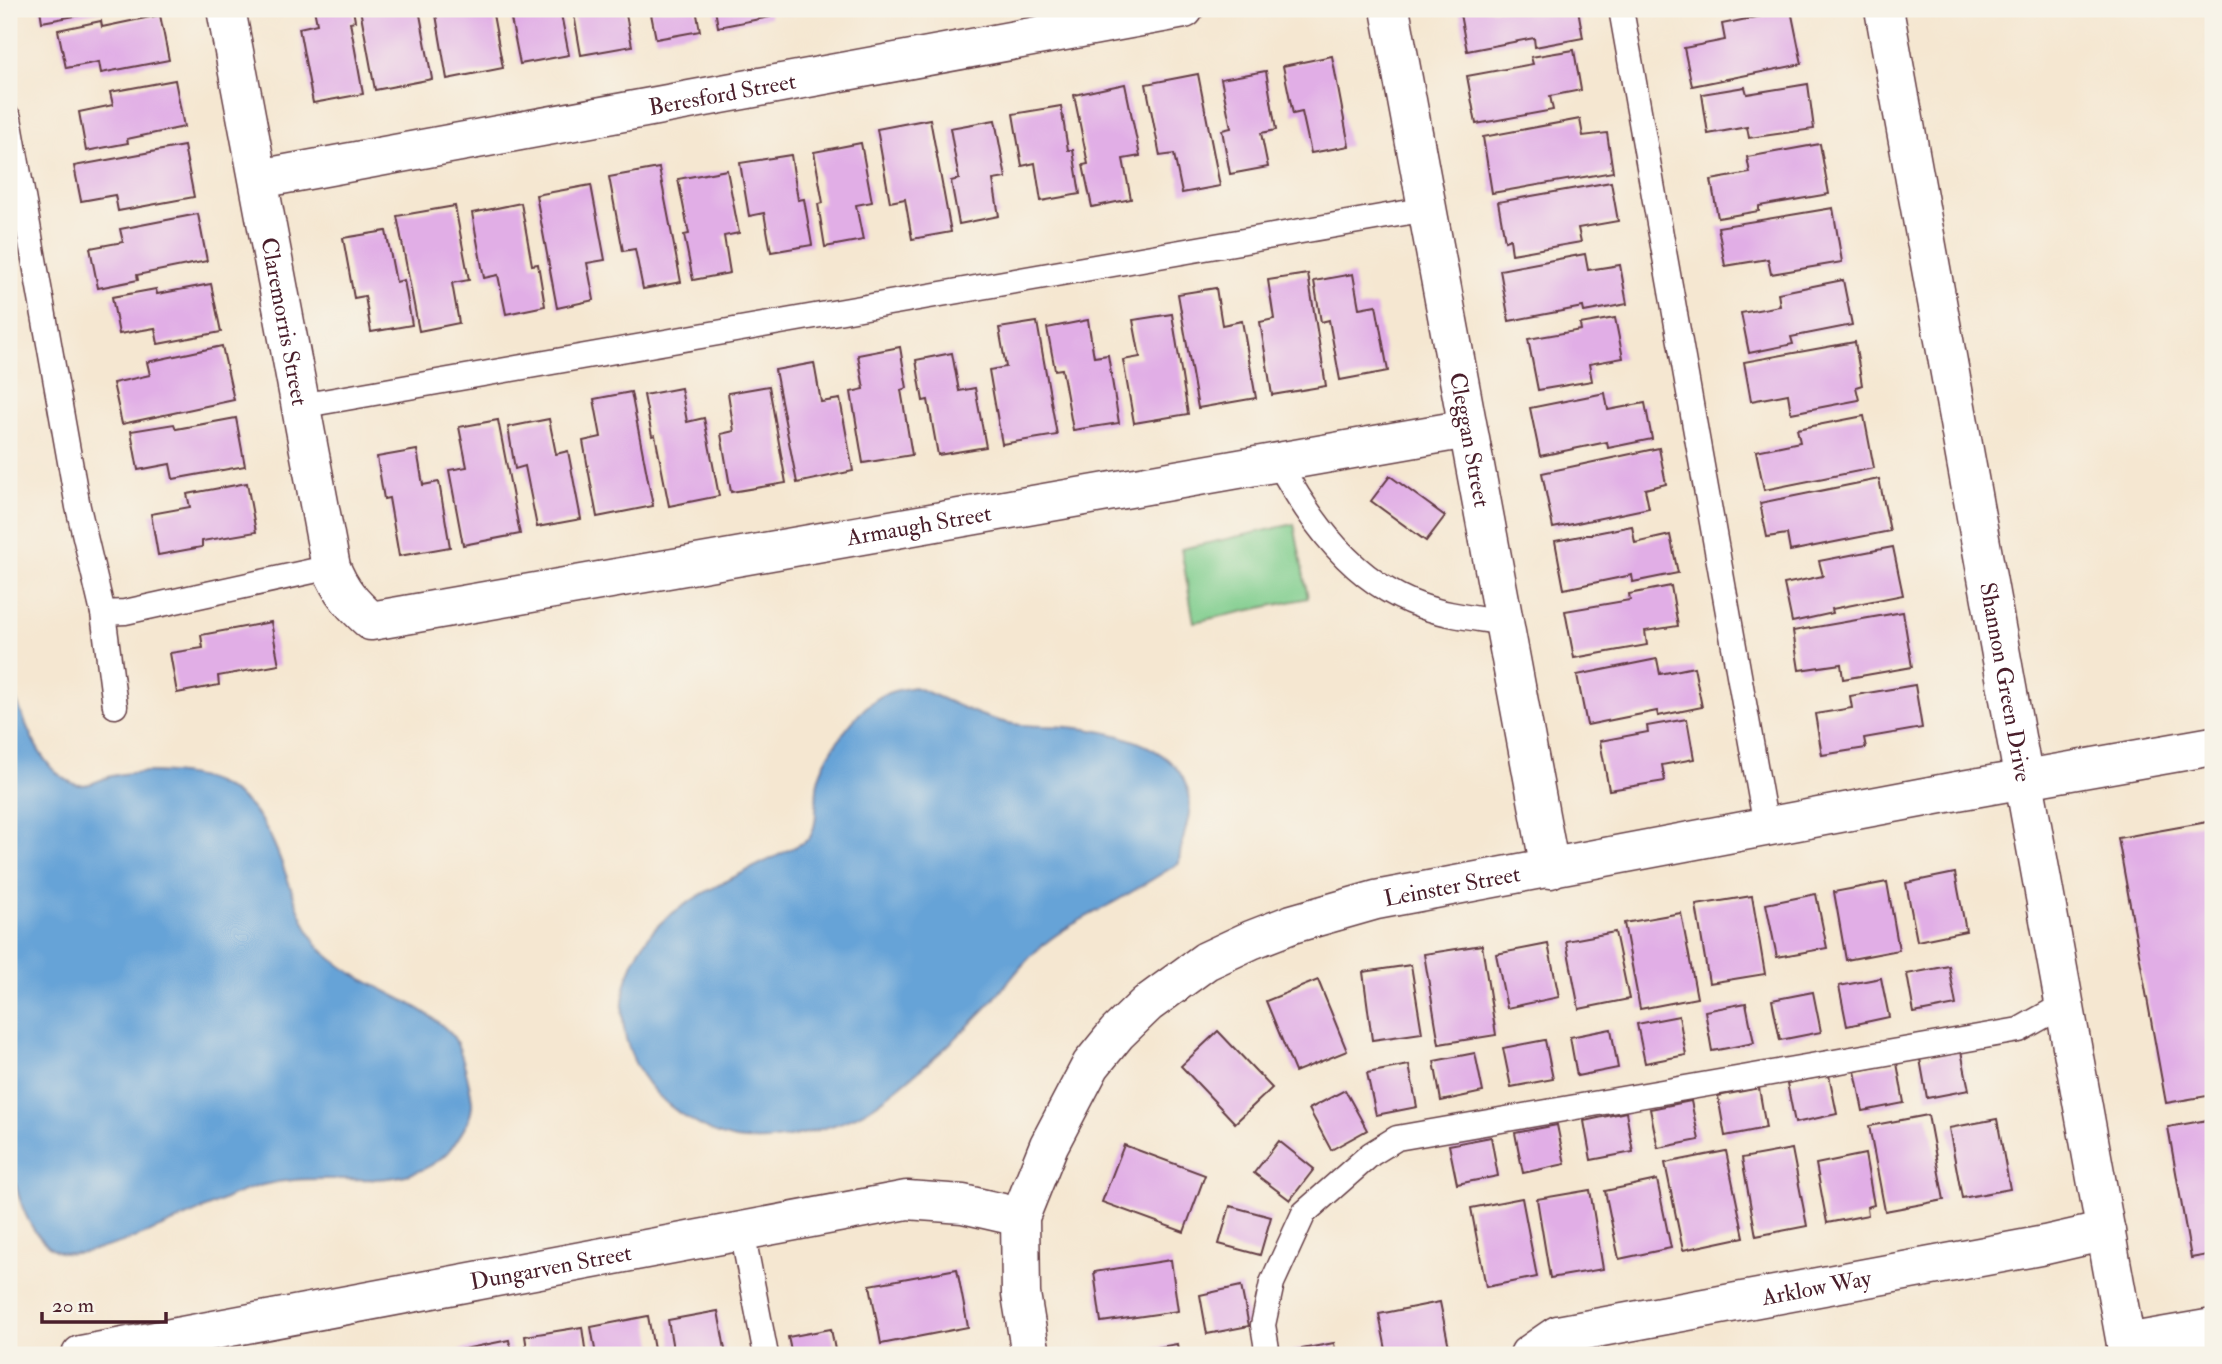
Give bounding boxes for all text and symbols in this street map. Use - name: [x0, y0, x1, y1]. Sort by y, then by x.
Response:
- street label: Beresford Street: [646, 66, 798, 122]
- street label: Claremorris Street: [255, 235, 315, 408]
- street label: Cleggan Street: [1443, 370, 1497, 509]
- street label: Armaugh Street: [843, 498, 993, 552]
- street label: Shannon Green Drive: [1974, 580, 2038, 784]
- street label: Leinster Street: [1381, 859, 1522, 913]
- street label: Dungarven Street: [468, 1237, 634, 1296]
- street label: Arklow Way: [1758, 1263, 1874, 1312]
- scale bar: [42, 1280, 166, 1324]
- text: 20 m: [52, 1292, 94, 1319]

